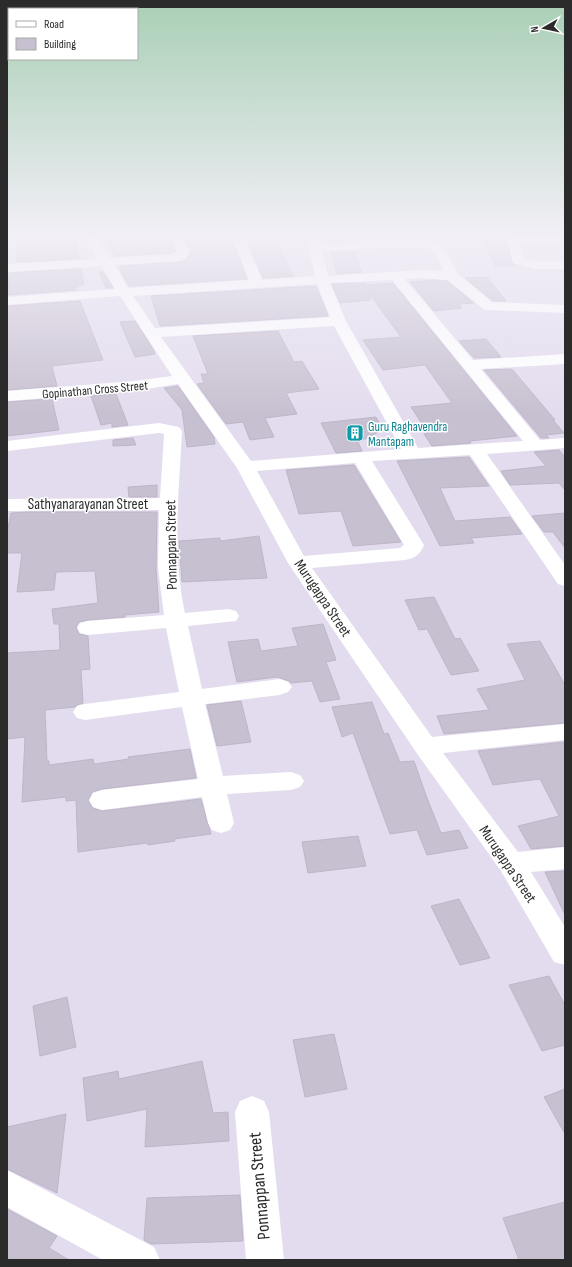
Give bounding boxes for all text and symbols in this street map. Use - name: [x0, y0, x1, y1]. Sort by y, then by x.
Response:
- legend: [8, 8, 138, 60]
- north arrow: [524, 8, 564, 48]
- text: Road: [44, 17, 64, 32]
- text: N: [528, 25, 541, 33]
- text: Building: [44, 37, 76, 52]
- street label: Gopinathan Cross Street: [41, 377, 149, 403]
- place label: Guru Raghavendra Mantapam: [368, 419, 447, 450]
- building icon: Guru Raghavendra Mantapam: [345, 423, 365, 443]
- street label: Sathyanarayanan Street: [28, 495, 149, 514]
- street label: Ponnappan Street: [161, 500, 182, 590]
- street label: Murugappa Street: [290, 556, 356, 641]
- street label: Murugappa Street: [475, 822, 541, 907]
- street label: Ponnappan Street: [244, 1131, 275, 1241]

